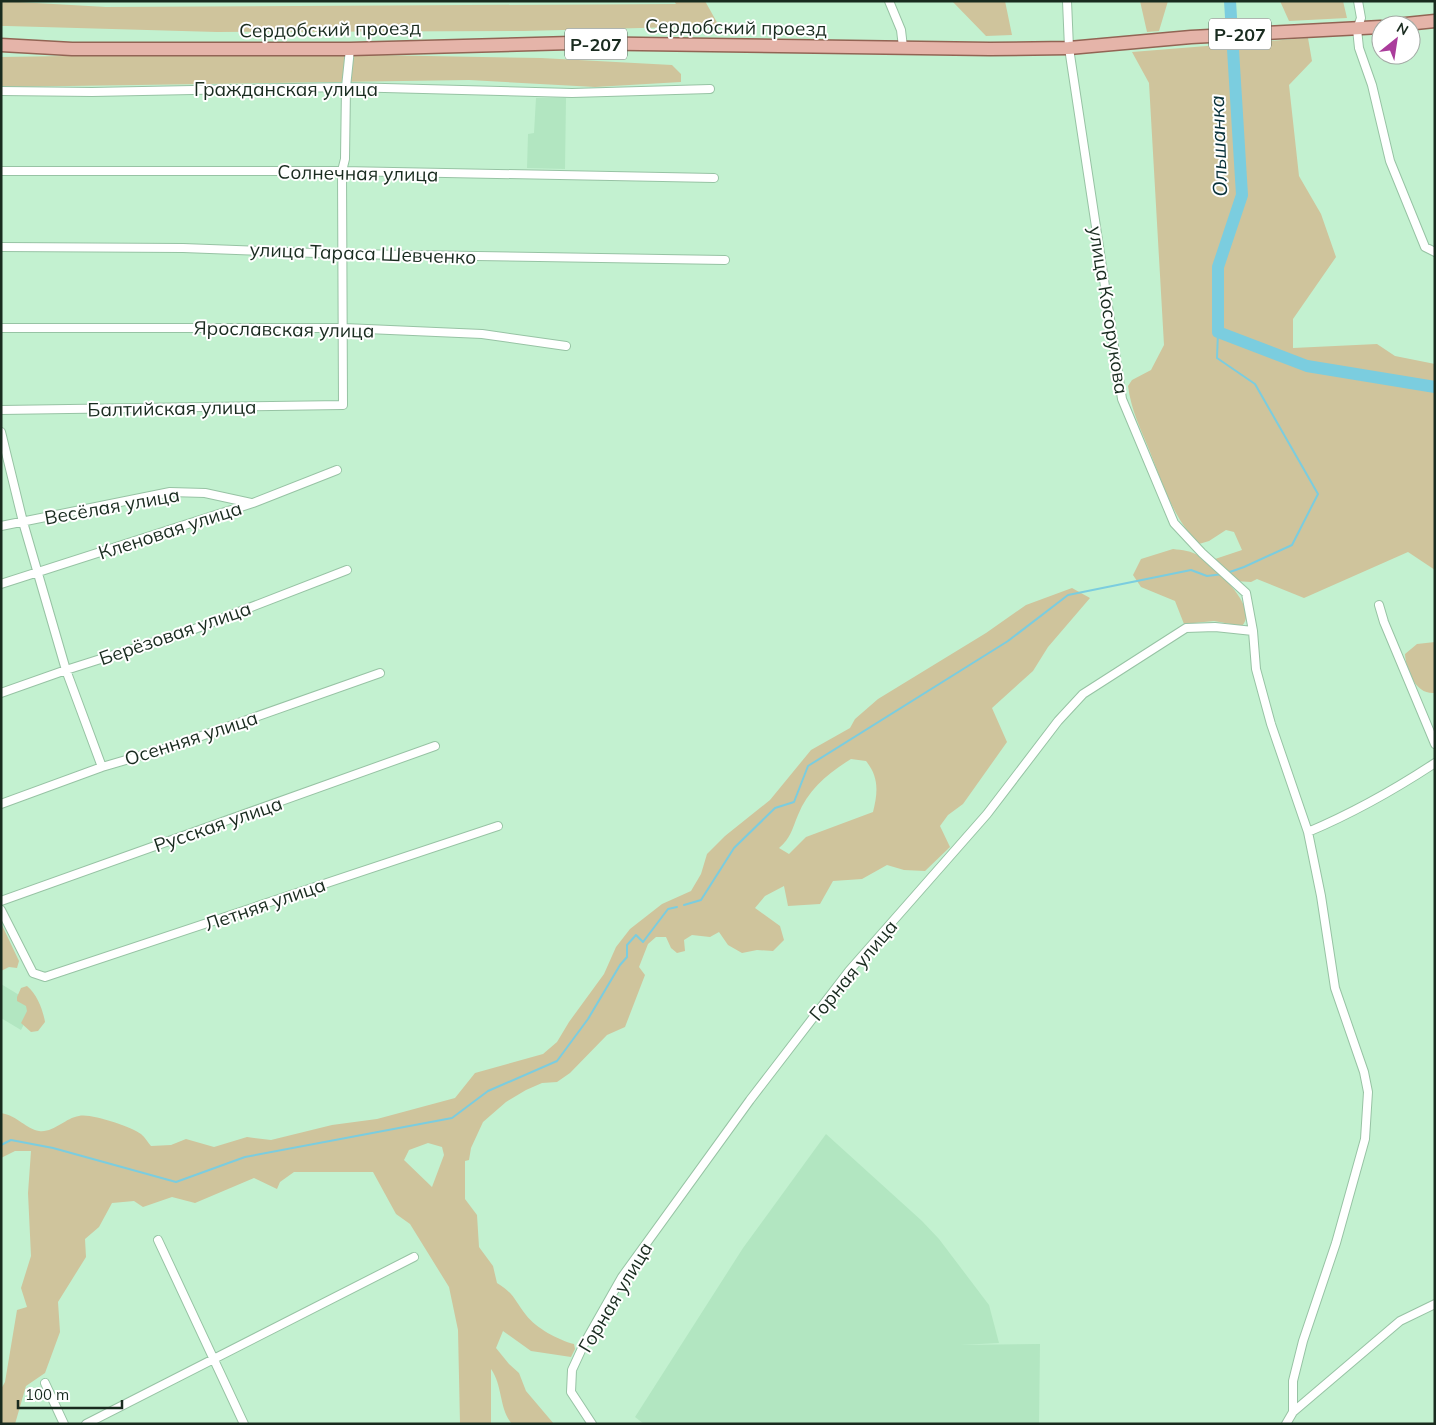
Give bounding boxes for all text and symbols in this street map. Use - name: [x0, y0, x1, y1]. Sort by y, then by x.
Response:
- street label: Сердобский проезд: [645, 13, 828, 41]
- street label: Сердобский проезд: [239, 15, 422, 43]
- north arrow: [1371, 15, 1421, 65]
- road number: Р-207: [1209, 18, 1271, 50]
- text: N: [1393, 18, 1412, 39]
- road number: Р-207: [565, 29, 627, 60]
- street label: Гражданская улица: [194, 77, 378, 101]
- water label: Ольшанка: [1204, 95, 1232, 197]
- street label: Солнечная улица: [277, 160, 439, 186]
- street label: улица Косорукова: [1084, 224, 1134, 396]
- street label: улица Тараса Шевченко: [249, 237, 477, 269]
- street label: Ярославская улица: [193, 315, 375, 343]
- street label: Балтийская улица: [87, 395, 257, 421]
- street label: Весёлая улица: [42, 482, 182, 530]
- street label: Кленовая улица: [95, 495, 245, 565]
- street label: Берёзовая улица: [96, 596, 254, 670]
- street label: Осенняя улица: [121, 705, 261, 771]
- street label: Русская улица: [151, 791, 285, 857]
- street label: Летняя улица: [201, 872, 329, 936]
- street label: Горная улица: [804, 915, 902, 1025]
- street label: Горная улица: [573, 1237, 657, 1357]
- scale bar: [18, 1378, 121, 1410]
- text: 100 m: [25, 1385, 69, 1404]

